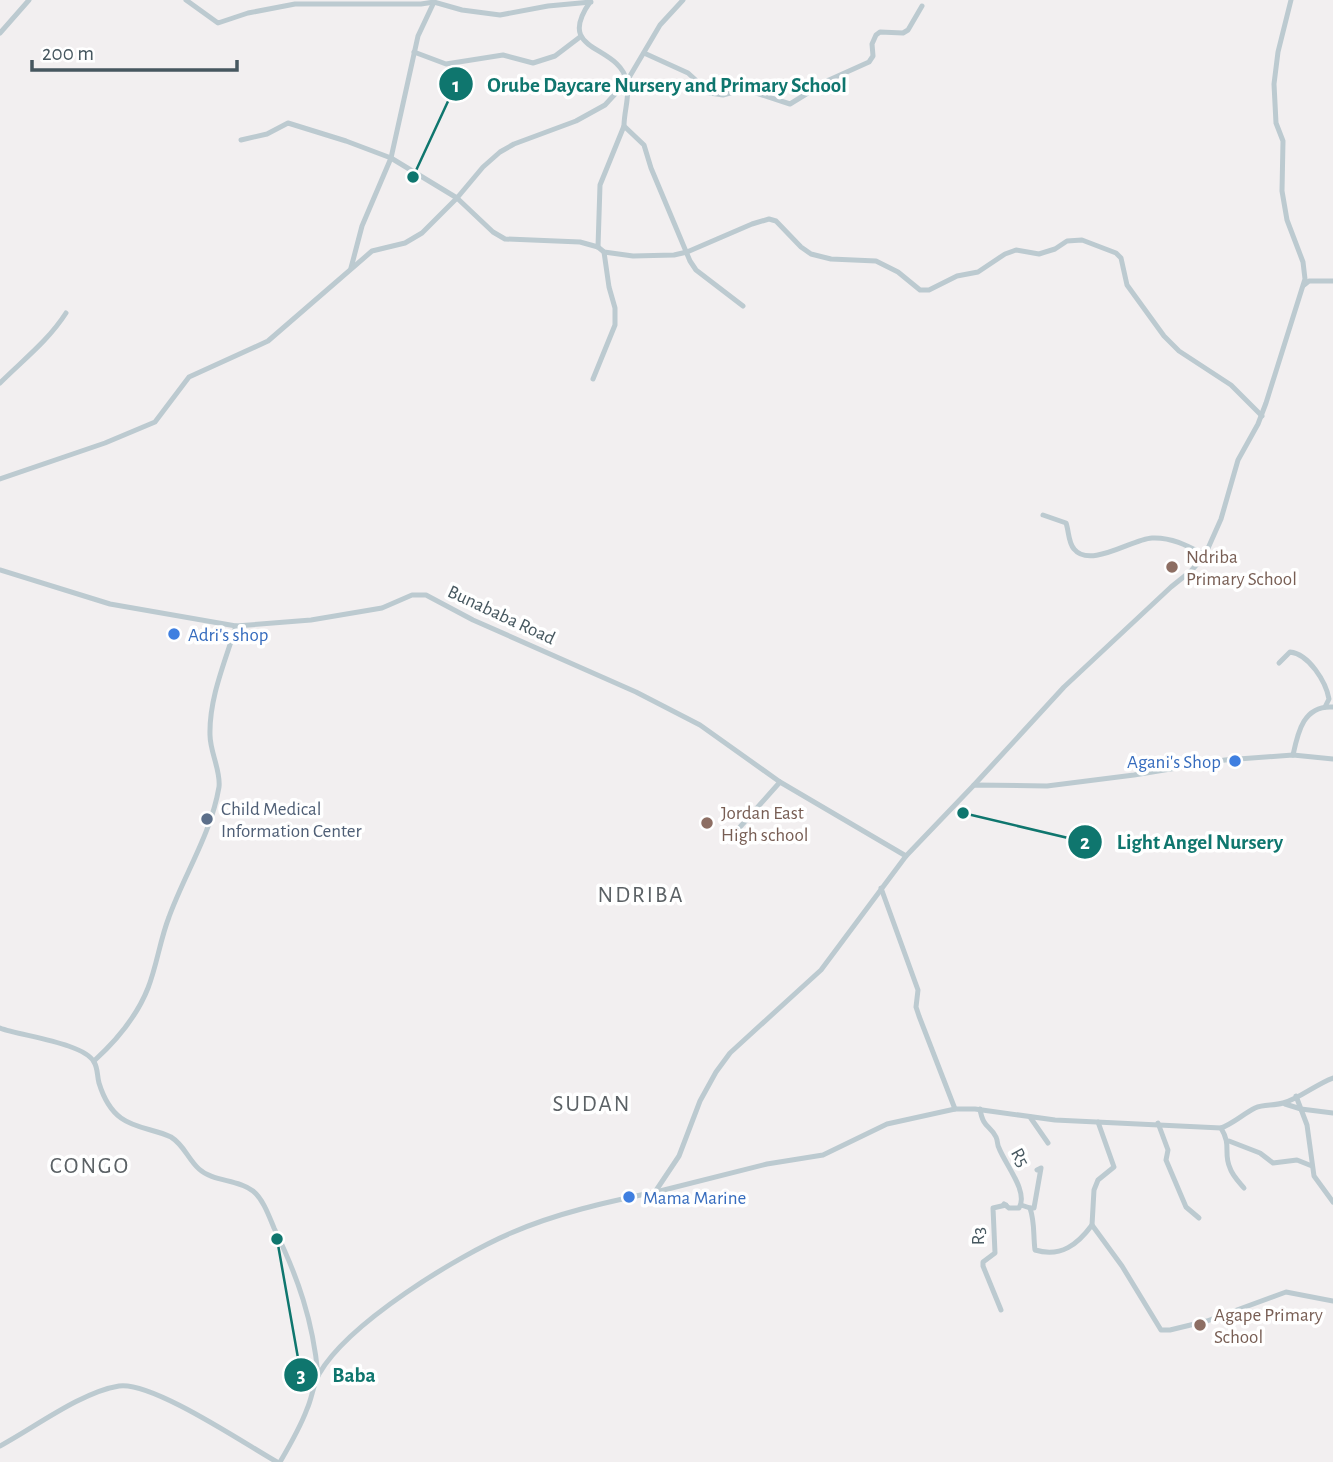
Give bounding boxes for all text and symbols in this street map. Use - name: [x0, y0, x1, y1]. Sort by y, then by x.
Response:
- scale bar: [32, 28, 236, 72]
- text: 200 m: [42, 43, 94, 64]
- callout: Orube Daycare Nursery and Primary School: [439, 63, 861, 105]
- text: 1: [452, 75, 460, 96]
- text: Orube Daycare Nursery and Primary School: [487, 75, 847, 96]
- place label: Ndriba Primary School: [1186, 548, 1297, 589]
- marker: Ndriba Primary School: [1164, 559, 1180, 575]
- street label: Bunababa Road: [445, 582, 558, 649]
- marker: Adri's shop: [166, 626, 182, 642]
- place label: Adri's shop: [188, 626, 268, 645]
- place label: Agani's Shop: [1127, 753, 1221, 772]
- marker: Agani's Shop: [1227, 753, 1243, 769]
- place label: Child Medical Information Center: [221, 800, 362, 841]
- place label: Jordan East High school: [721, 804, 808, 845]
- marker: Child Medical Information Center: [199, 811, 215, 827]
- marker: Jordan East High school: [699, 815, 715, 831]
- callout: Light Angel Nursery: [1068, 821, 1297, 863]
- text: 2: [1080, 832, 1090, 853]
- text: Light Angel Nursery: [1117, 832, 1284, 853]
- district label: NDRIBA: [597, 884, 685, 907]
- district label: SUDAN: [553, 1093, 631, 1116]
- street label: R5: [1007, 1145, 1033, 1170]
- district label: CONGO: [50, 1155, 130, 1178]
- marker: Mama Marine: [621, 1189, 637, 1205]
- place label: Mama Marine: [643, 1189, 746, 1208]
- street label: R3: [969, 1227, 988, 1245]
- place label: Agape Primary School: [1214, 1306, 1323, 1347]
- marker: Agape Primary School: [1192, 1317, 1208, 1333]
- callout: Baba: [283, 1354, 390, 1396]
- text: 3: [296, 1365, 306, 1386]
- text: Baba: [332, 1365, 376, 1386]

